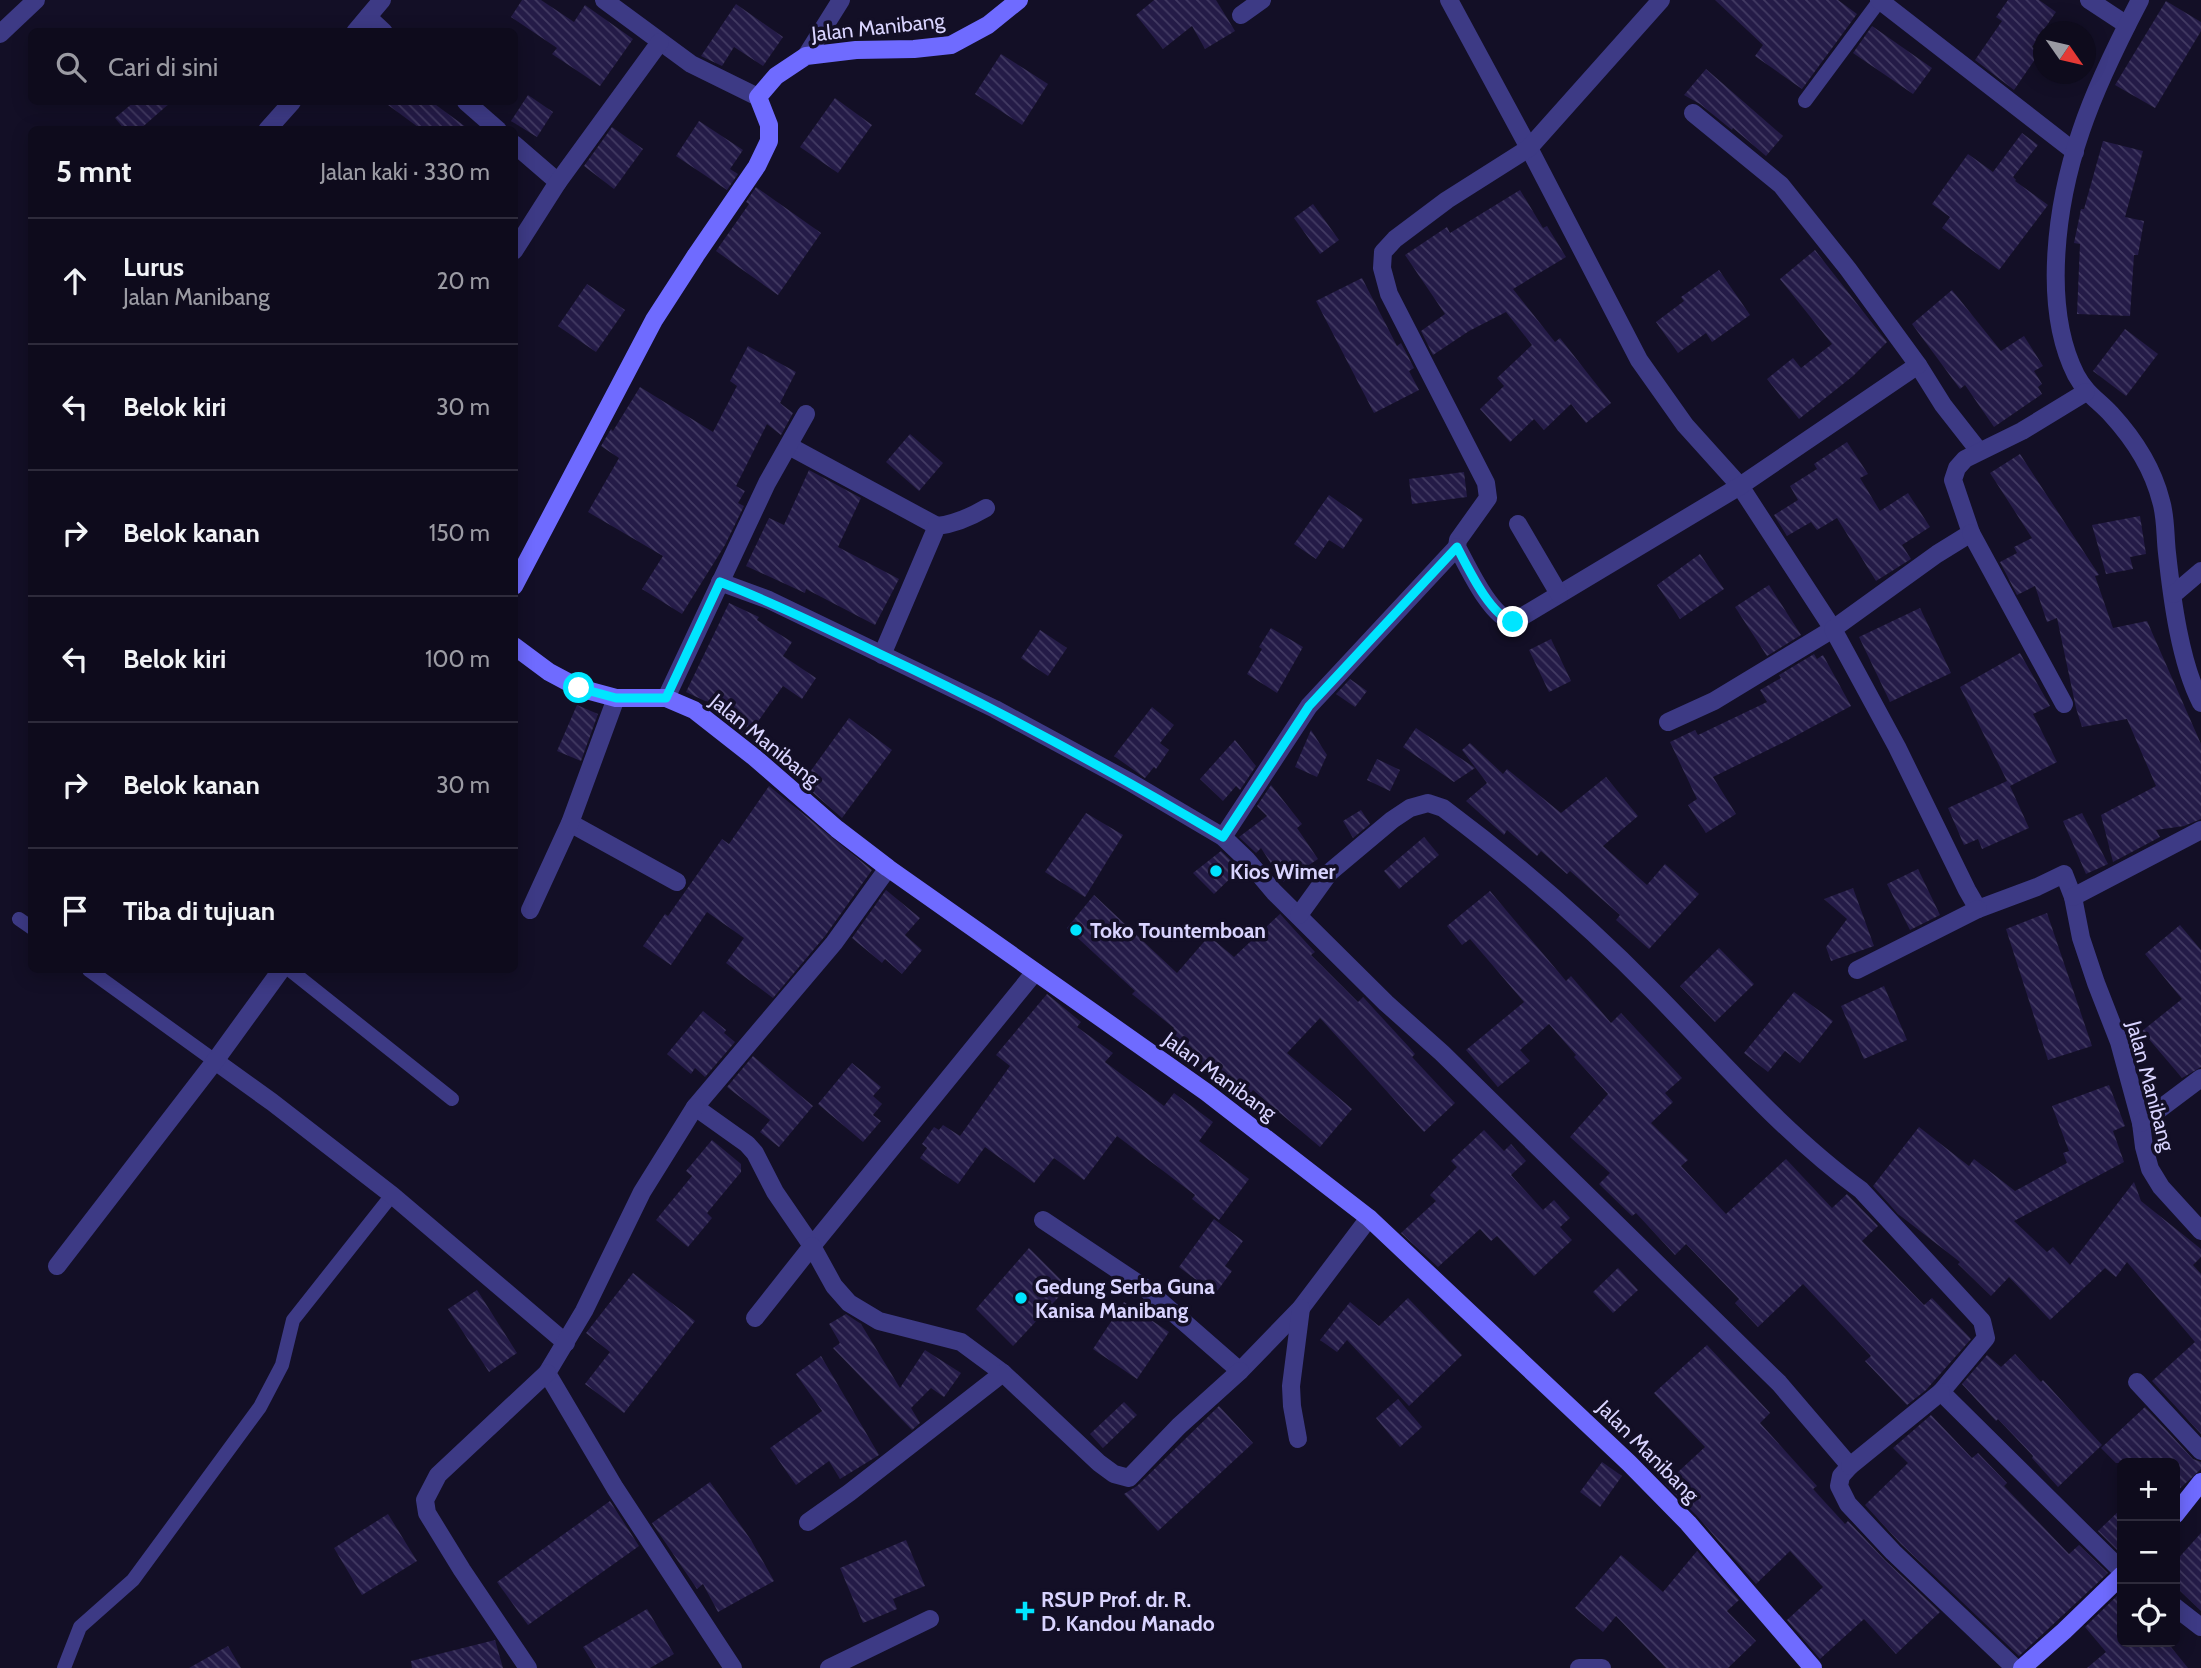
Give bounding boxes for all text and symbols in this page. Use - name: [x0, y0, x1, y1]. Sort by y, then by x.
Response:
- street label: Jalan Manibang: [809, 8, 946, 47]
- north arrow: [2033, 21, 2096, 84]
- search box: [28, 28, 518, 105]
- icon: search: [52, 48, 90, 86]
- text: Cari di sini: [108, 51, 218, 83]
- text: 5 mnt: [56, 153, 132, 190]
- text: Jalan kaki · 330 m: [320, 158, 490, 186]
- text: Lurus: [123, 251, 184, 283]
- icon: ahead: [56, 262, 94, 300]
- text: 20 m: [437, 267, 490, 295]
- text: Jalan Manibang: [123, 283, 270, 311]
- icon: left: [56, 388, 94, 426]
- text: Belok kiri: [123, 391, 226, 423]
- text: 30 m: [436, 393, 490, 421]
- icon: right: [56, 514, 94, 552]
- text: Belok kanan: [123, 517, 260, 549]
- text: 150 m: [429, 519, 490, 547]
- route end: [1497, 606, 1528, 637]
- icon: left: [56, 640, 94, 678]
- text: Belok kiri: [123, 643, 226, 675]
- text: 100 m: [425, 645, 490, 673]
- route start: [563, 672, 594, 703]
- street label: Jalan Manibang: [704, 688, 825, 792]
- icon: right: [56, 766, 94, 804]
- text: Belok kanan: [123, 769, 260, 801]
- text: 30 m: [436, 771, 490, 799]
- place label: Kios Wimer: [1230, 859, 1336, 884]
- marker: Kios Wimer: [1208, 863, 1224, 879]
- icon: arrive: [56, 892, 94, 930]
- text: Tiba di tujuan: [123, 895, 275, 927]
- place label: Toko Tountemboan: [1090, 918, 1266, 943]
- marker: Toko Tountemboan: [1068, 922, 1084, 938]
- street label: Jalan Manibang: [2121, 1017, 2181, 1154]
- street label: Jalan Manibang: [1158, 1026, 1282, 1126]
- place label: Gedung Serba Guna Kanisa Manibang: [1035, 1274, 1215, 1323]
- marker: Gedung Serba Guna Kanisa Manibang: [1013, 1290, 1029, 1306]
- street label: Jalan Manibang: [1591, 1394, 1705, 1508]
- map controls: [2117, 1458, 2180, 1647]
- button: +: [2117, 1458, 2180, 1521]
- button: −: [2117, 1521, 2180, 1584]
- button: locate: [2117, 1584, 2180, 1647]
- place label: RSUP Prof. dr. R. D. Kandou Manado: [1041, 1587, 1215, 1636]
- marker: RSUP Prof. dr. R. D. Kandou Manado: [1015, 1601, 1035, 1621]

